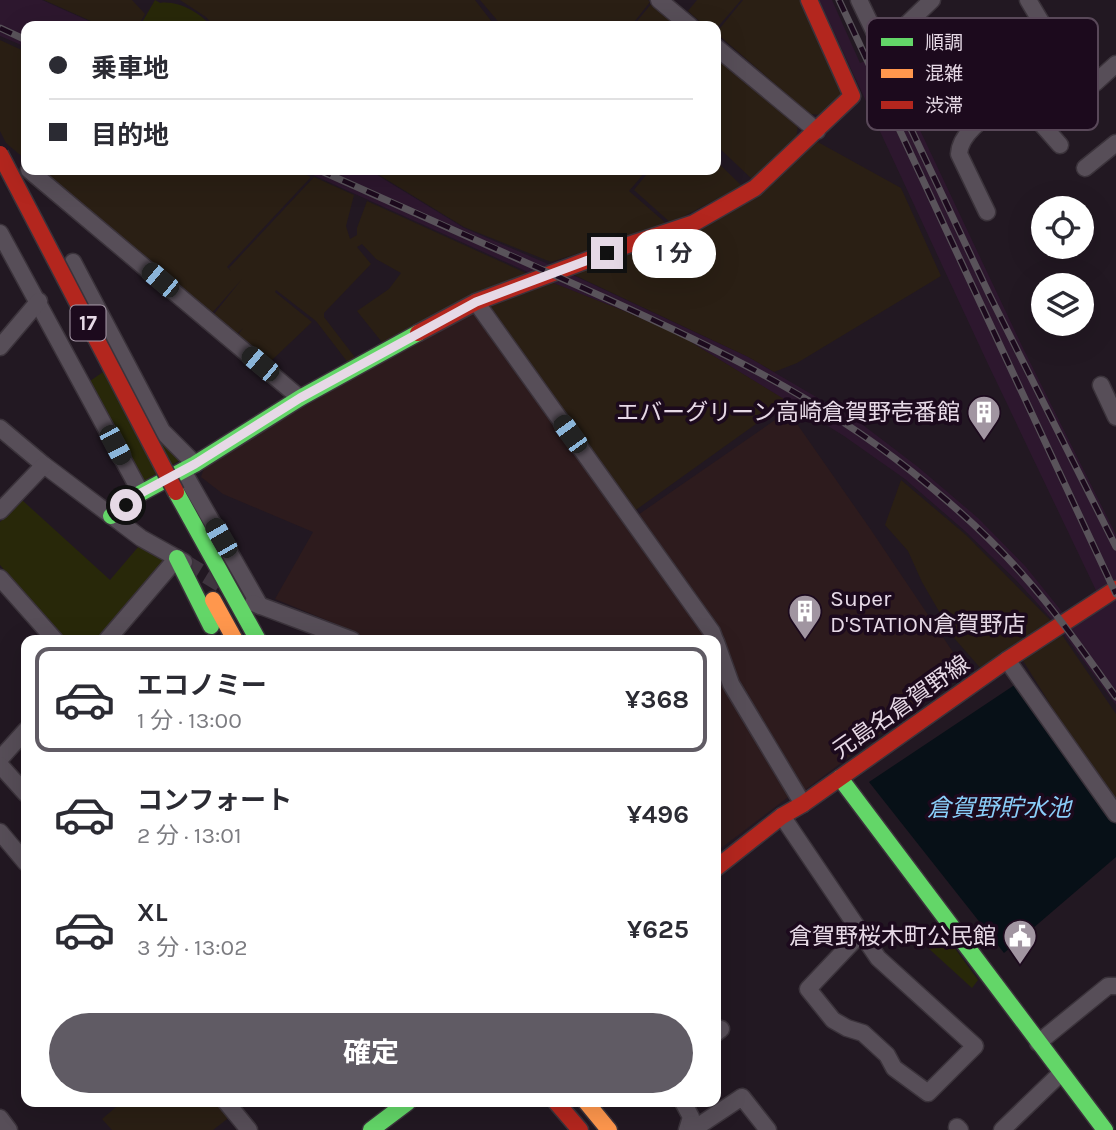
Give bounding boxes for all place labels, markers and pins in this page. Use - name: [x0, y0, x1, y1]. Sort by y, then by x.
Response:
- building icon: エバーグリーン高崎倉賀野壱番館: [965, 393, 1003, 442]
- place label: エバーグリーン高崎倉賀野壱番館: [616, 399, 960, 426]
- place label: Super D'STATION倉賀野店: [830, 585, 1026, 638]
- building icon: Super D'STATION倉賀野店: [786, 592, 824, 641]
- public building icon: 倉賀野桜木町公民館: [1001, 917, 1039, 966]
- place label: 倉賀野桜木町公民館: [789, 923, 996, 950]

